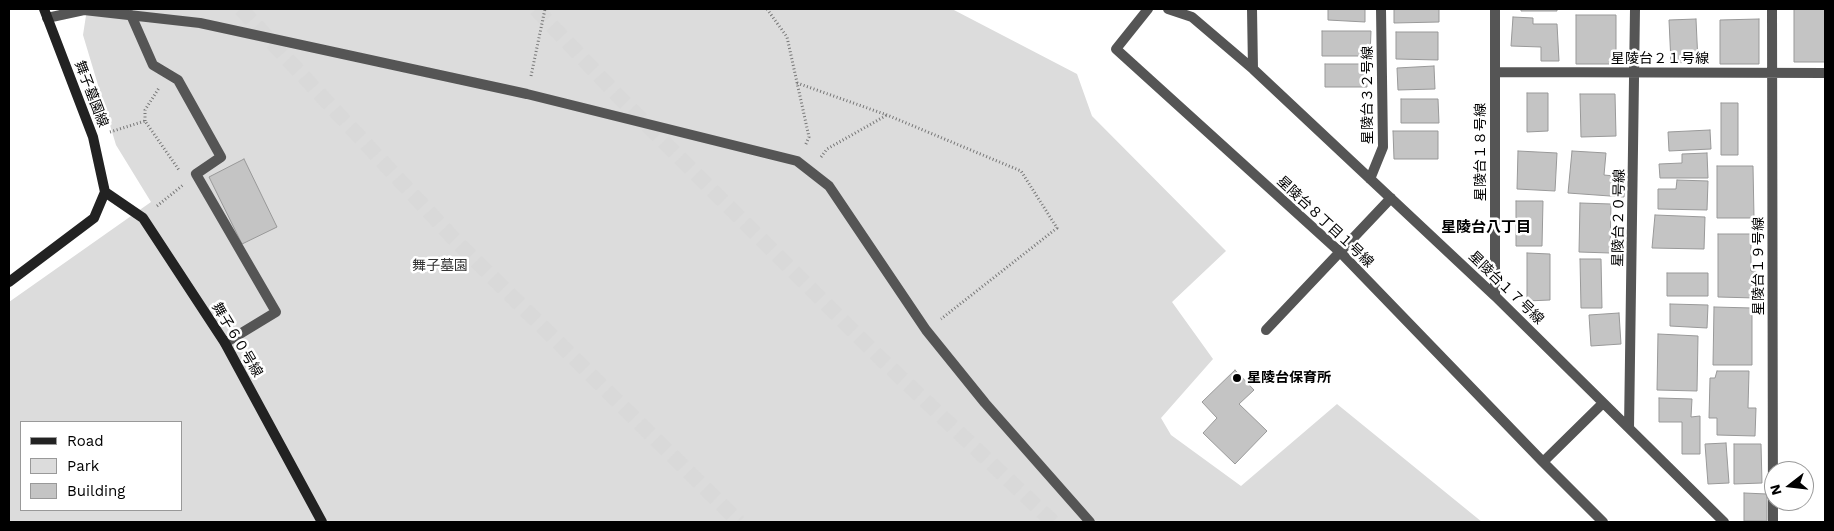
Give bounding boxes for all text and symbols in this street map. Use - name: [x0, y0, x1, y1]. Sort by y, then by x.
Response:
- street label: 星陵台３２号線: [1360, 46, 1376, 144]
- street label: 星陵台２１号線: [1611, 51, 1709, 67]
- street label: 舞子墓園線: [71, 58, 111, 130]
- street label: 星陵台１８号線: [1473, 103, 1489, 201]
- street label: 星陵台２０号線: [1610, 169, 1628, 267]
- street label: 星陵台８丁目１号線: [1273, 173, 1377, 271]
- street label: 星陵台１９号線: [1751, 217, 1767, 315]
- district label: 星陵台八丁目: [1441, 219, 1531, 237]
- street label: 星陵台１７号線: [1465, 248, 1547, 328]
- park label: 舞子墓園: [412, 258, 468, 274]
- street label: 舞子６０号線: [208, 300, 266, 380]
- place label: 星陵台保育所: [1247, 370, 1331, 386]
- marker: 星陵台保育所: [1231, 372, 1243, 384]
- legend: [20, 421, 182, 511]
- text: Road: [67, 432, 104, 450]
- text: Park: [67, 457, 99, 475]
- north arrow: [1764, 461, 1814, 511]
- text: Building: [67, 482, 125, 500]
- text: N: [1766, 483, 1785, 497]

